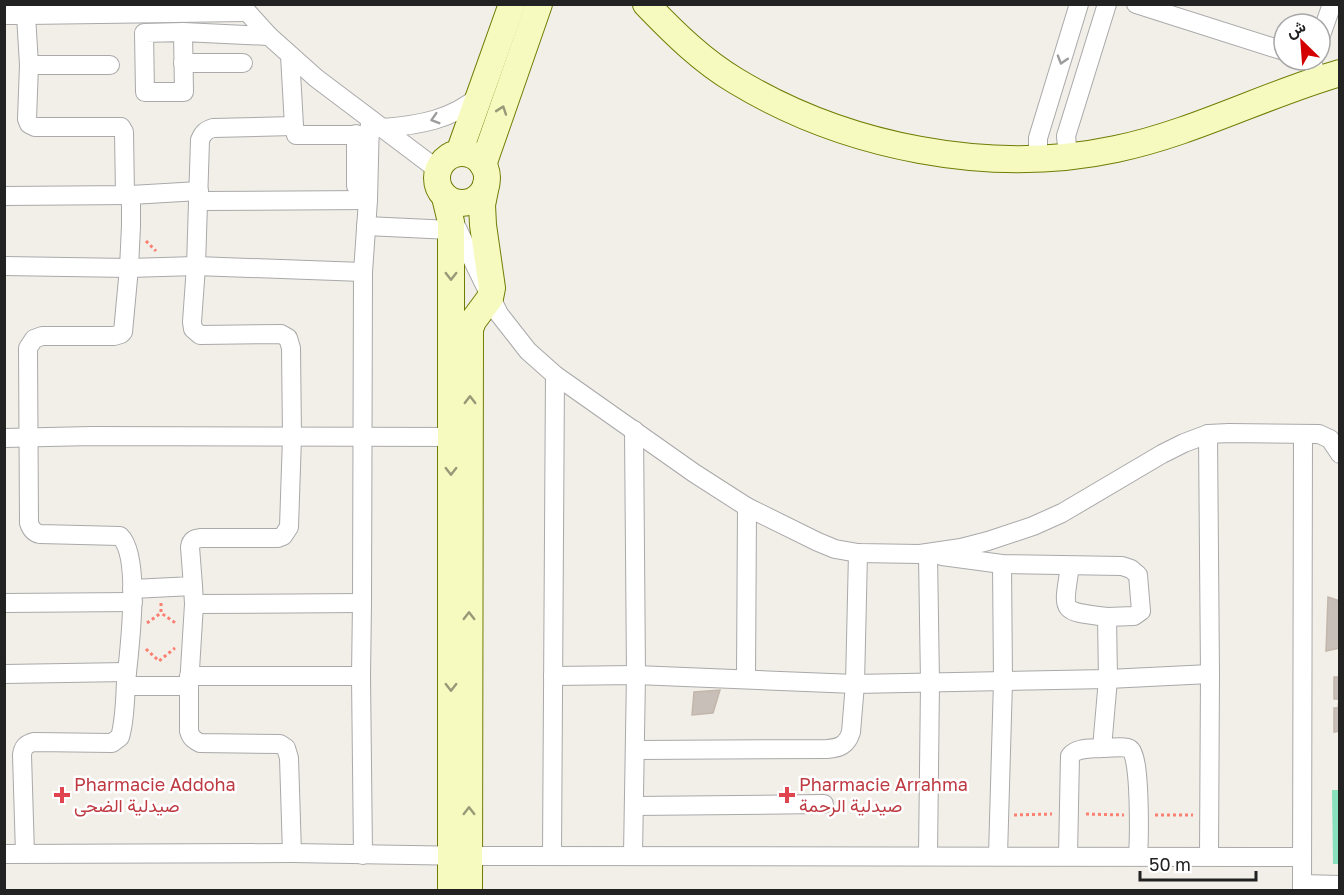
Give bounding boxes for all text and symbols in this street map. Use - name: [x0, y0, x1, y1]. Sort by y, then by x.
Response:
- north arrow: [1272, 12, 1332, 72]
- text: ش: [1283, 15, 1309, 42]
- one-way arrow: [1057, 54, 1069, 65]
- one-way arrow: [495, 105, 508, 116]
- one-way arrow: [430, 112, 441, 124]
- one-way arrow: [445, 271, 457, 280]
- one-way arrow: [464, 396, 476, 405]
- one-way arrow: [445, 466, 457, 475]
- one-way arrow: [463, 612, 475, 621]
- one-way arrow: [445, 682, 457, 691]
- place label: Pharmacie Addoha صيدلية الضحى: [74, 773, 236, 817]
- place label: Pharmacie Arrahma صيدلية الرحمة: [799, 773, 968, 817]
- marker: Pharmacie Addoha صيدلية الضحى: [55, 788, 69, 802]
- marker: Pharmacie Arrahma صيدلية الرحمة: [780, 788, 794, 802]
- one-way arrow: [463, 807, 475, 816]
- scale bar: [1140, 844, 1256, 882]
- text: 50 m: [1149, 853, 1191, 875]

